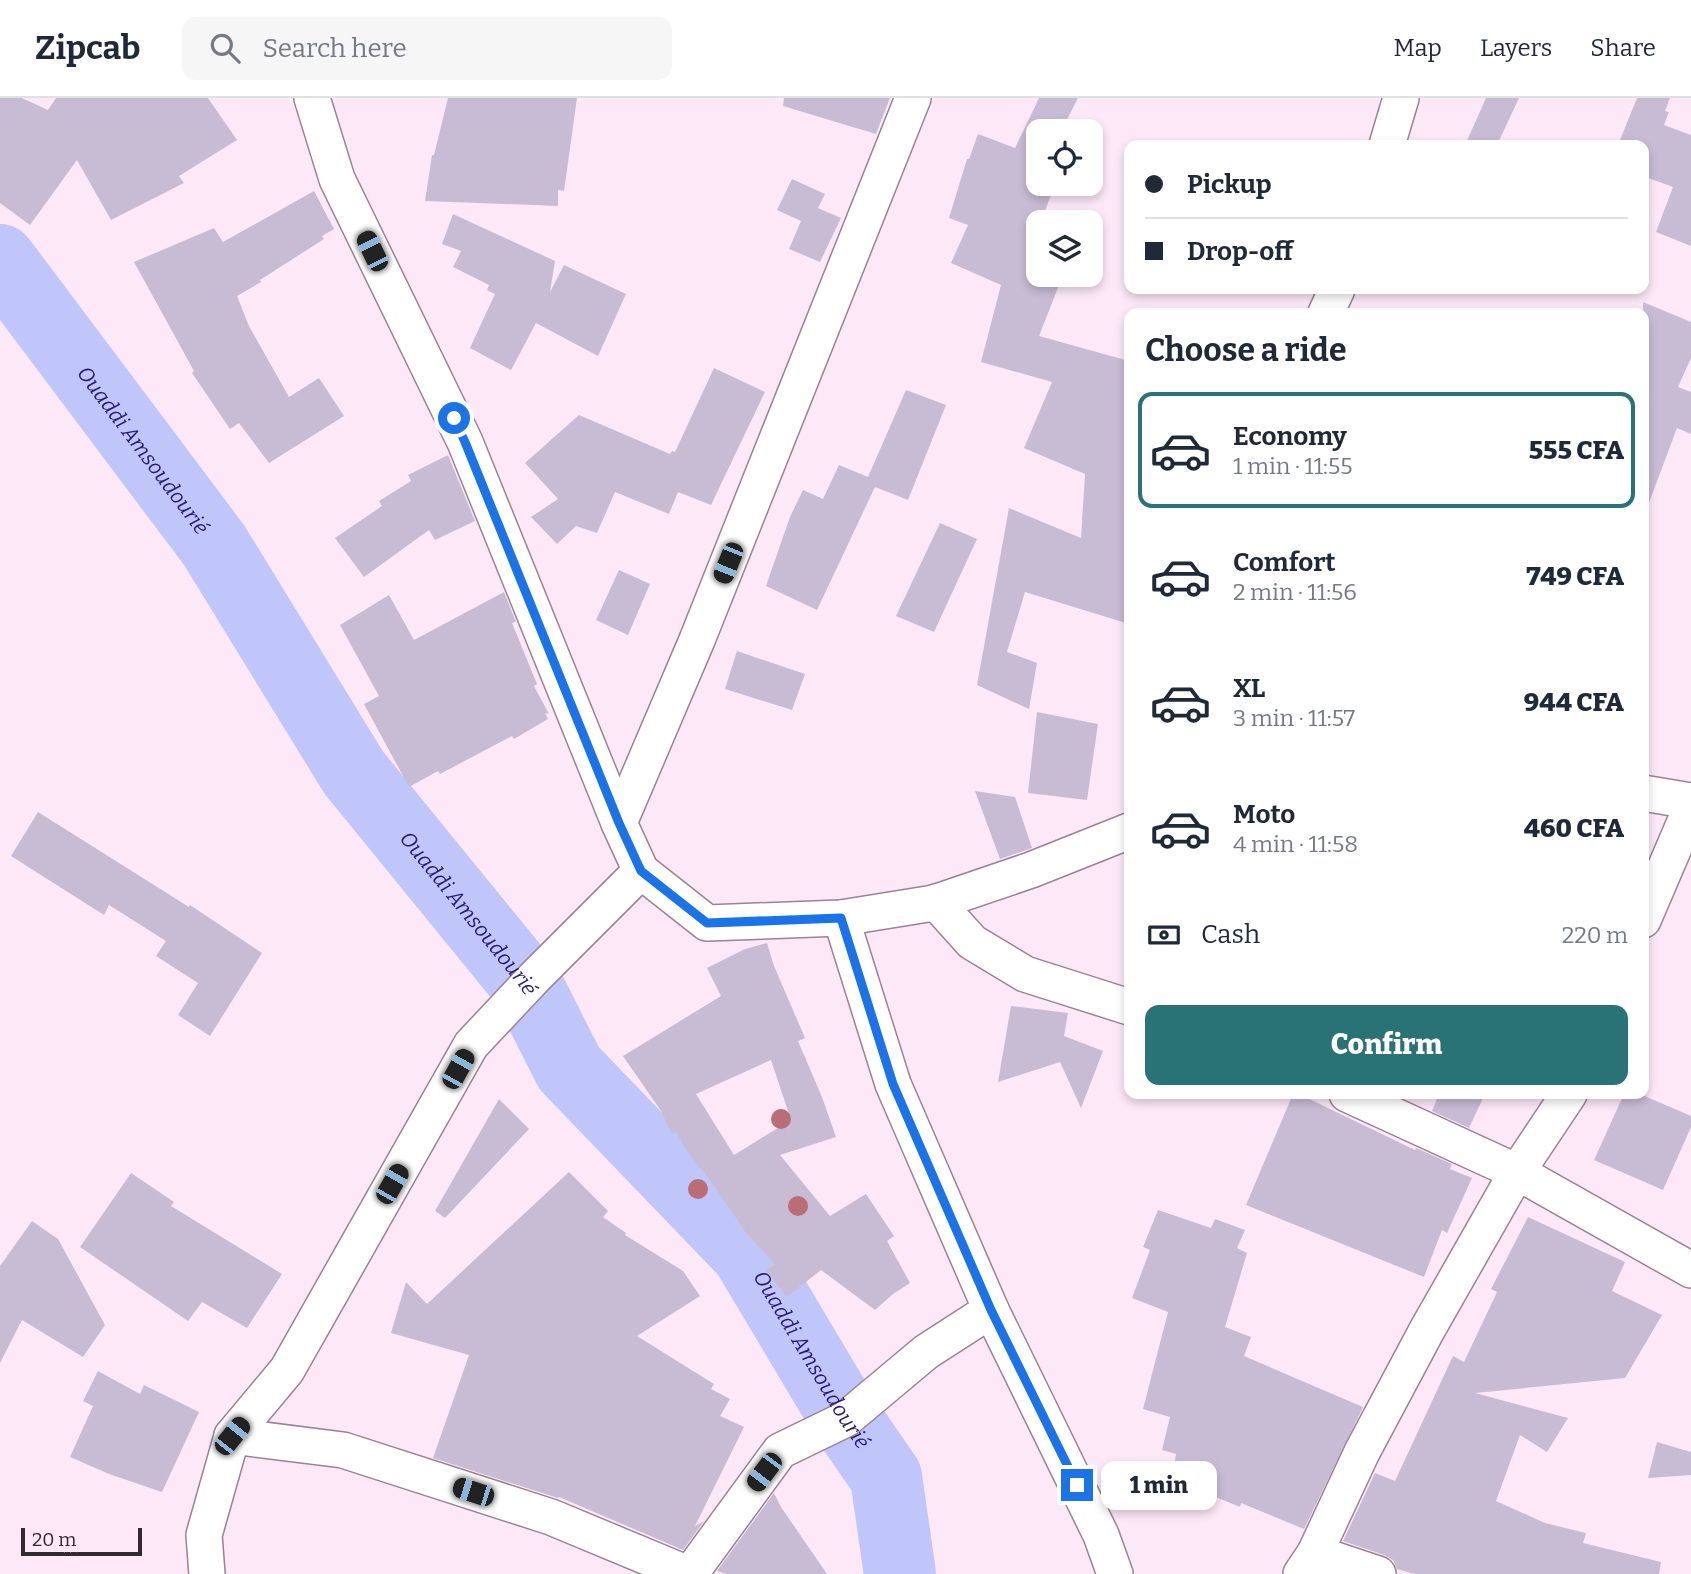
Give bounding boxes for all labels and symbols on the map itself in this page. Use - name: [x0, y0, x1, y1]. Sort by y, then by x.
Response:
- car: [354, 228, 391, 274]
- water label: Ouaddi Amsoudourié: [71, 361, 215, 540]
- route start: [438, 402, 470, 434]
- car: [711, 540, 746, 586]
- water label: Ouaddi Amsoudourié: [394, 826, 543, 1000]
- car: [439, 1046, 478, 1092]
- car: [373, 1161, 412, 1207]
- water label: Ouaddi Amsoudourié: [748, 1266, 876, 1454]
- car: [211, 1413, 254, 1459]
- car: [743, 1449, 786, 1495]
- callout: 1 min: [1102, 1460, 1217, 1510]
- route end: [1061, 1469, 1093, 1501]
- car: [450, 1476, 497, 1508]
- scale bar: [21, 1525, 142, 1557]

